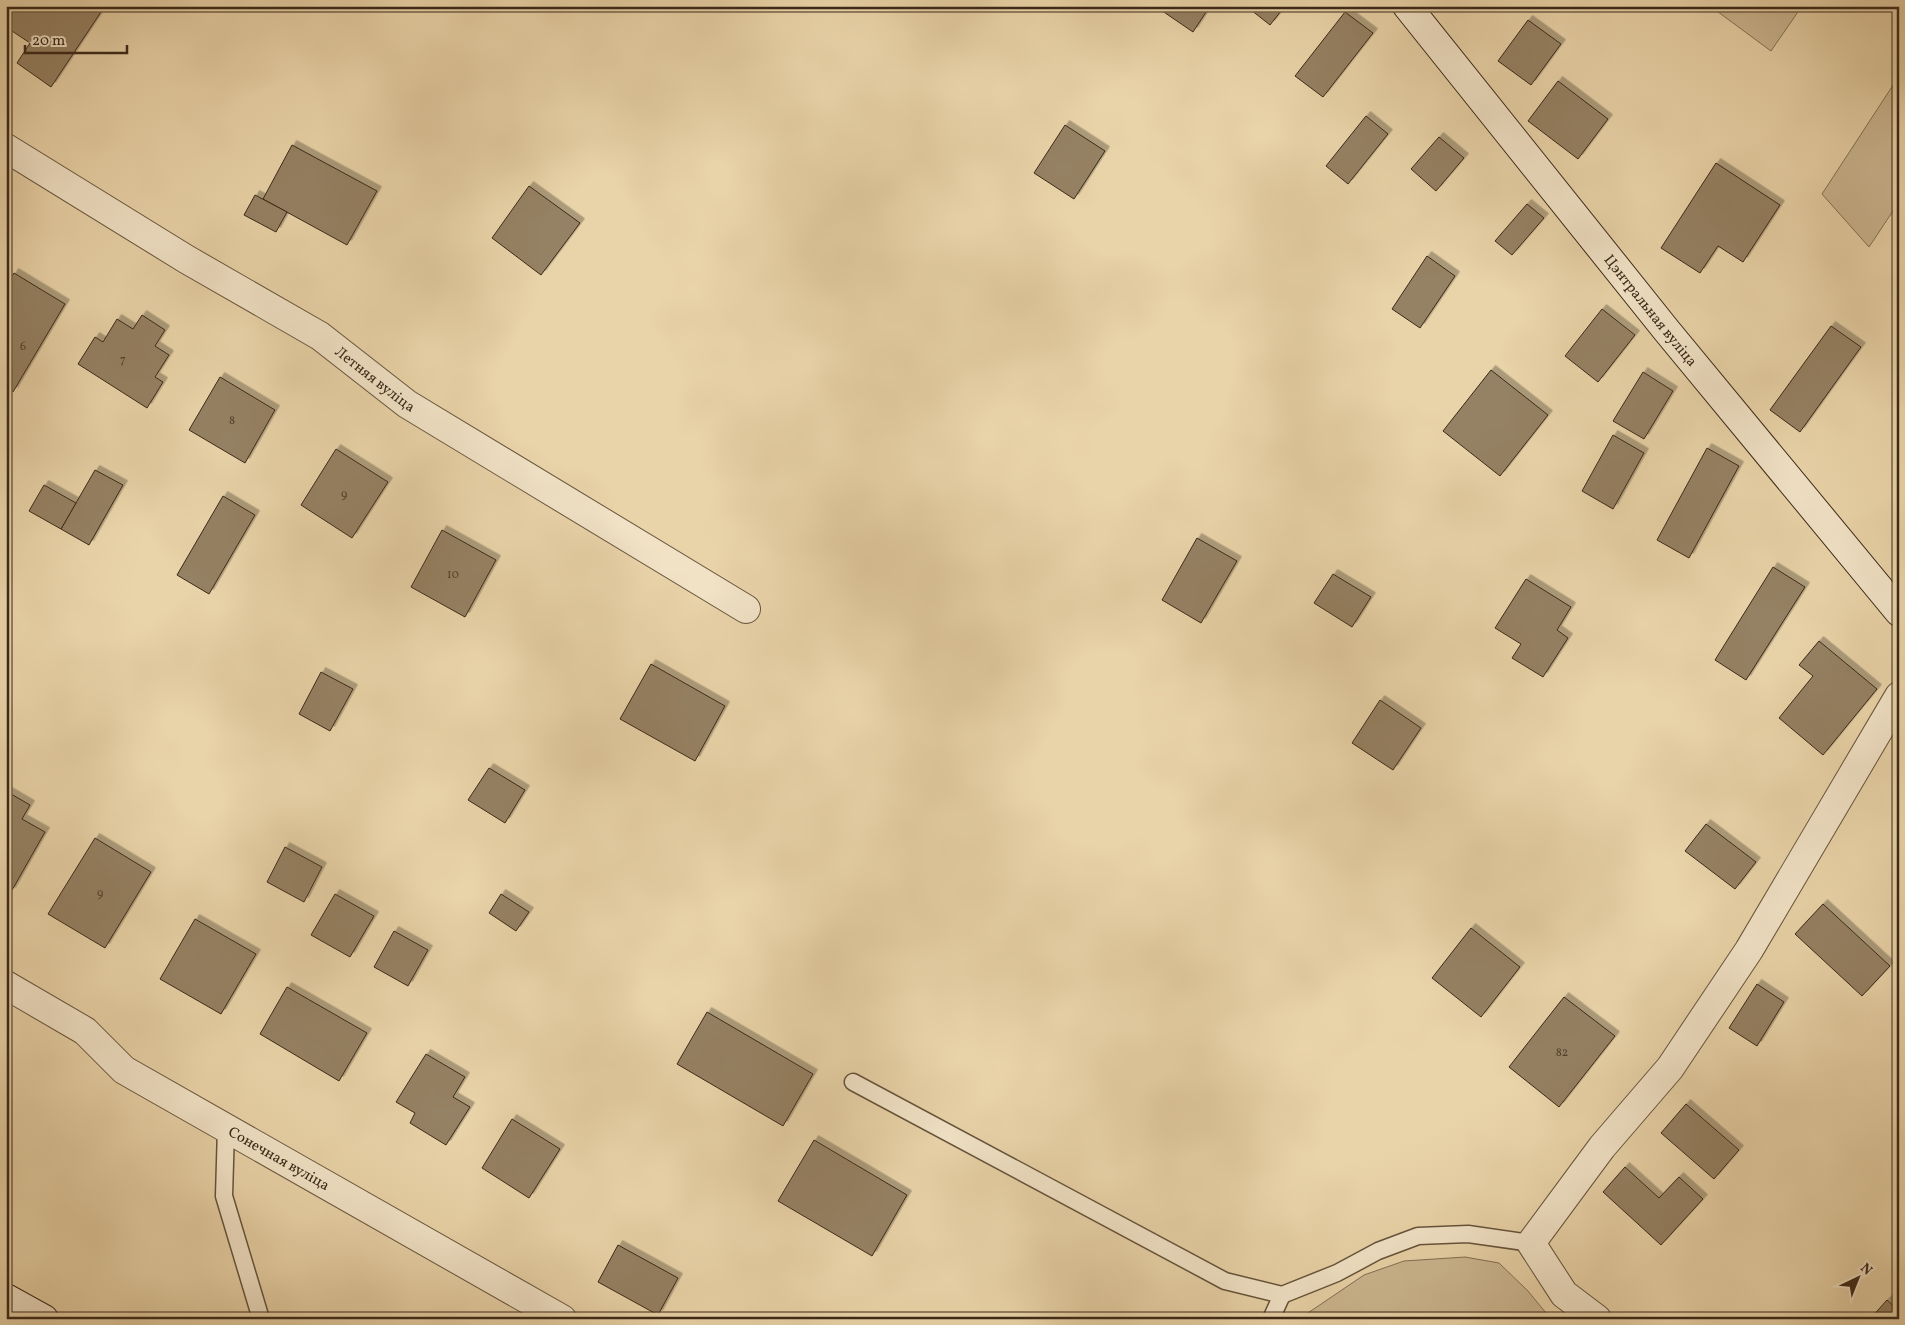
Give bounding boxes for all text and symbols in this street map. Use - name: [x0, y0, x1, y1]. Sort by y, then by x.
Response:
- scale bar: [25, 22, 128, 54]
- text: 20 m: [32, 31, 65, 52]
- street label: Цэнтральная вуліца: [1598, 251, 1701, 372]
- house number: 6: [20, 339, 26, 355]
- street label: Летняя вуліца: [330, 342, 418, 418]
- house number: 7: [120, 352, 126, 368]
- house number: 8: [229, 413, 235, 429]
- house number: 9: [341, 487, 347, 503]
- house number: 10: [447, 567, 459, 583]
- house number: 9: [97, 886, 103, 902]
- house number: 82: [1556, 1045, 1568, 1061]
- street label: Сонечная вуліца: [224, 1122, 333, 1197]
- north arrow: [1832, 1252, 1882, 1302]
- text: N: [1856, 1259, 1876, 1280]

